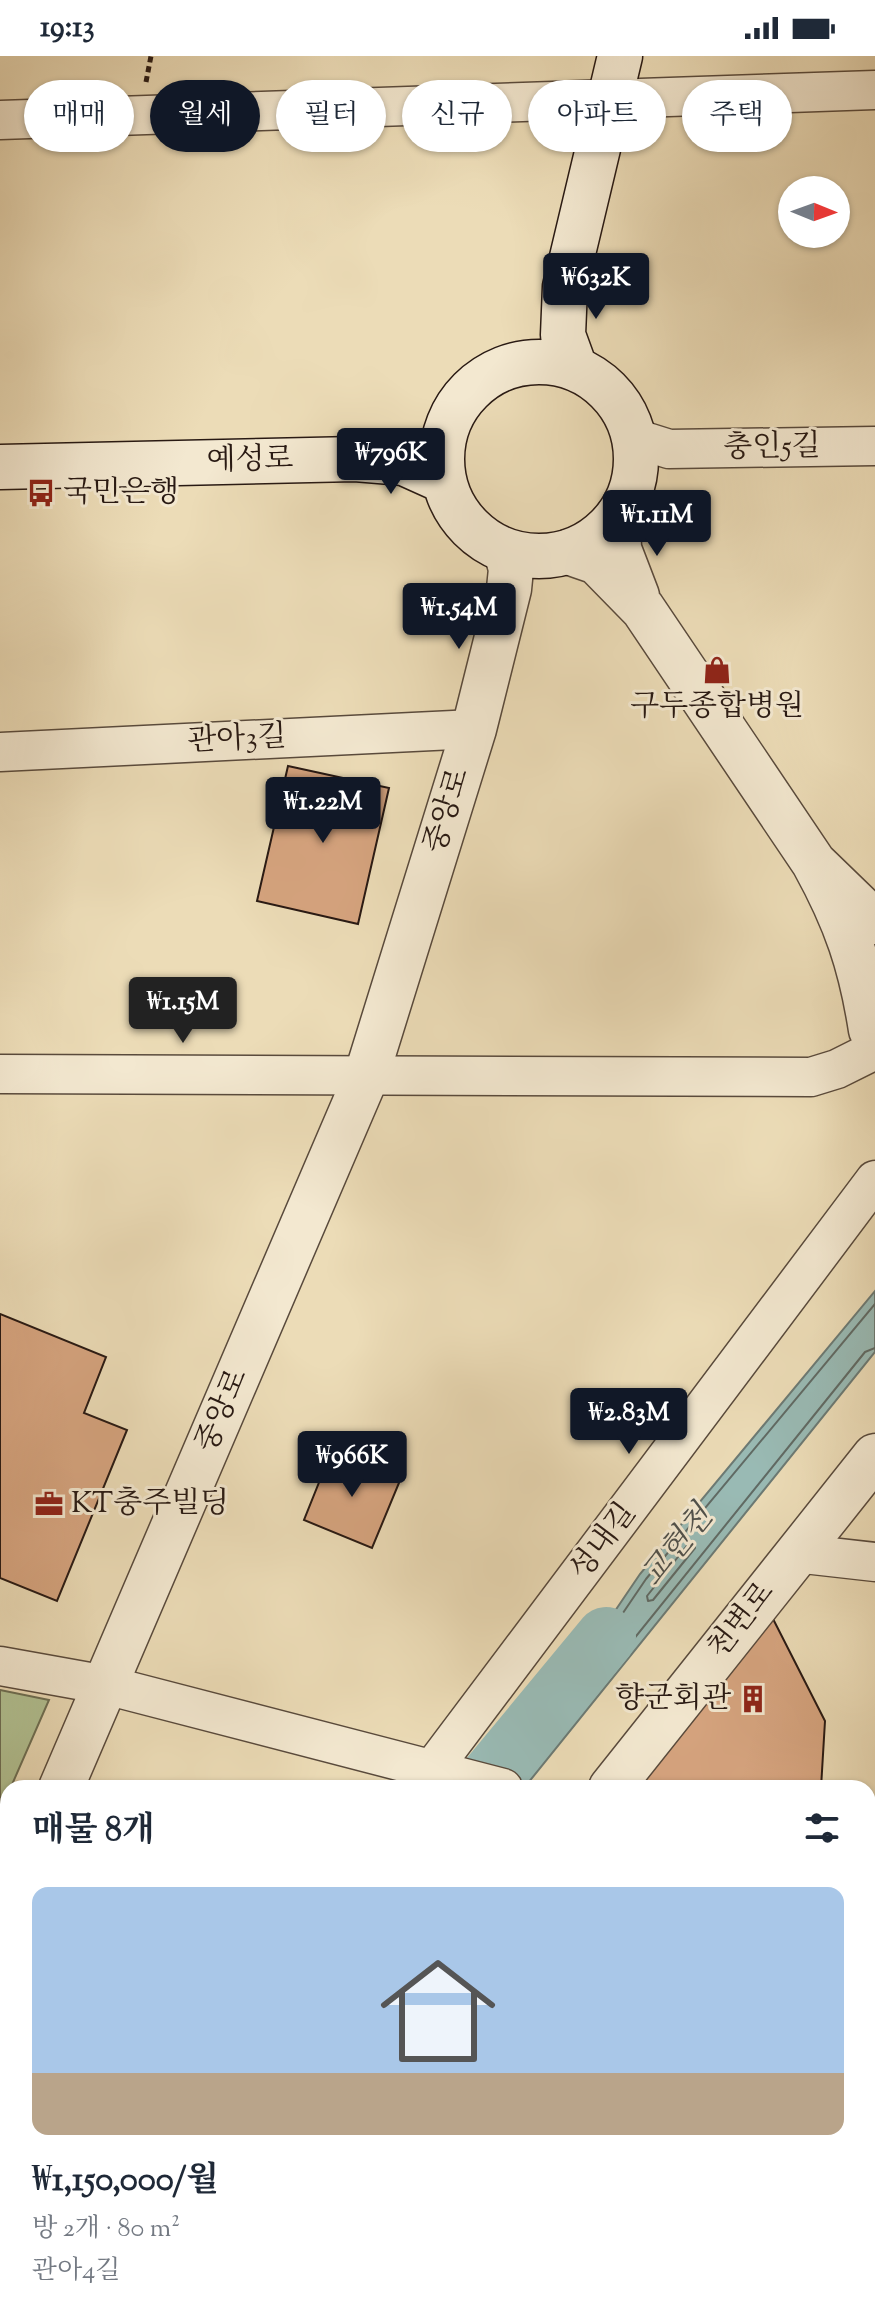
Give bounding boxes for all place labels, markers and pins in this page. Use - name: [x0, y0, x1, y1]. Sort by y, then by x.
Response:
- pin: ₩632K: [540, 253, 652, 321]
- pin: ₩796K: [335, 428, 447, 496]
- place label: 국민은행: [63, 472, 179, 515]
- bus stop icon: 국민은행: [26, 478, 56, 508]
- pin: ₩1.11M: [592, 490, 722, 558]
- pin: ₩1.54M: [394, 583, 524, 651]
- shop icon: 구두종합병원: [702, 655, 732, 685]
- place label: 구두종합병원: [630, 686, 804, 729]
- pin: ₩1.22M: [258, 777, 388, 845]
- pin: ₩1.15M: [118, 977, 248, 1045]
- pin: ₩2.83M: [564, 1388, 694, 1456]
- pin: ₩966K: [296, 1431, 408, 1499]
- place label: KT충주빌딩: [71, 1483, 229, 1526]
- office icon: KT충주빌딩: [34, 1489, 64, 1519]
- place label: 향군회관: [615, 1678, 732, 1721]
- building icon: 향군회관: [738, 1684, 768, 1714]

